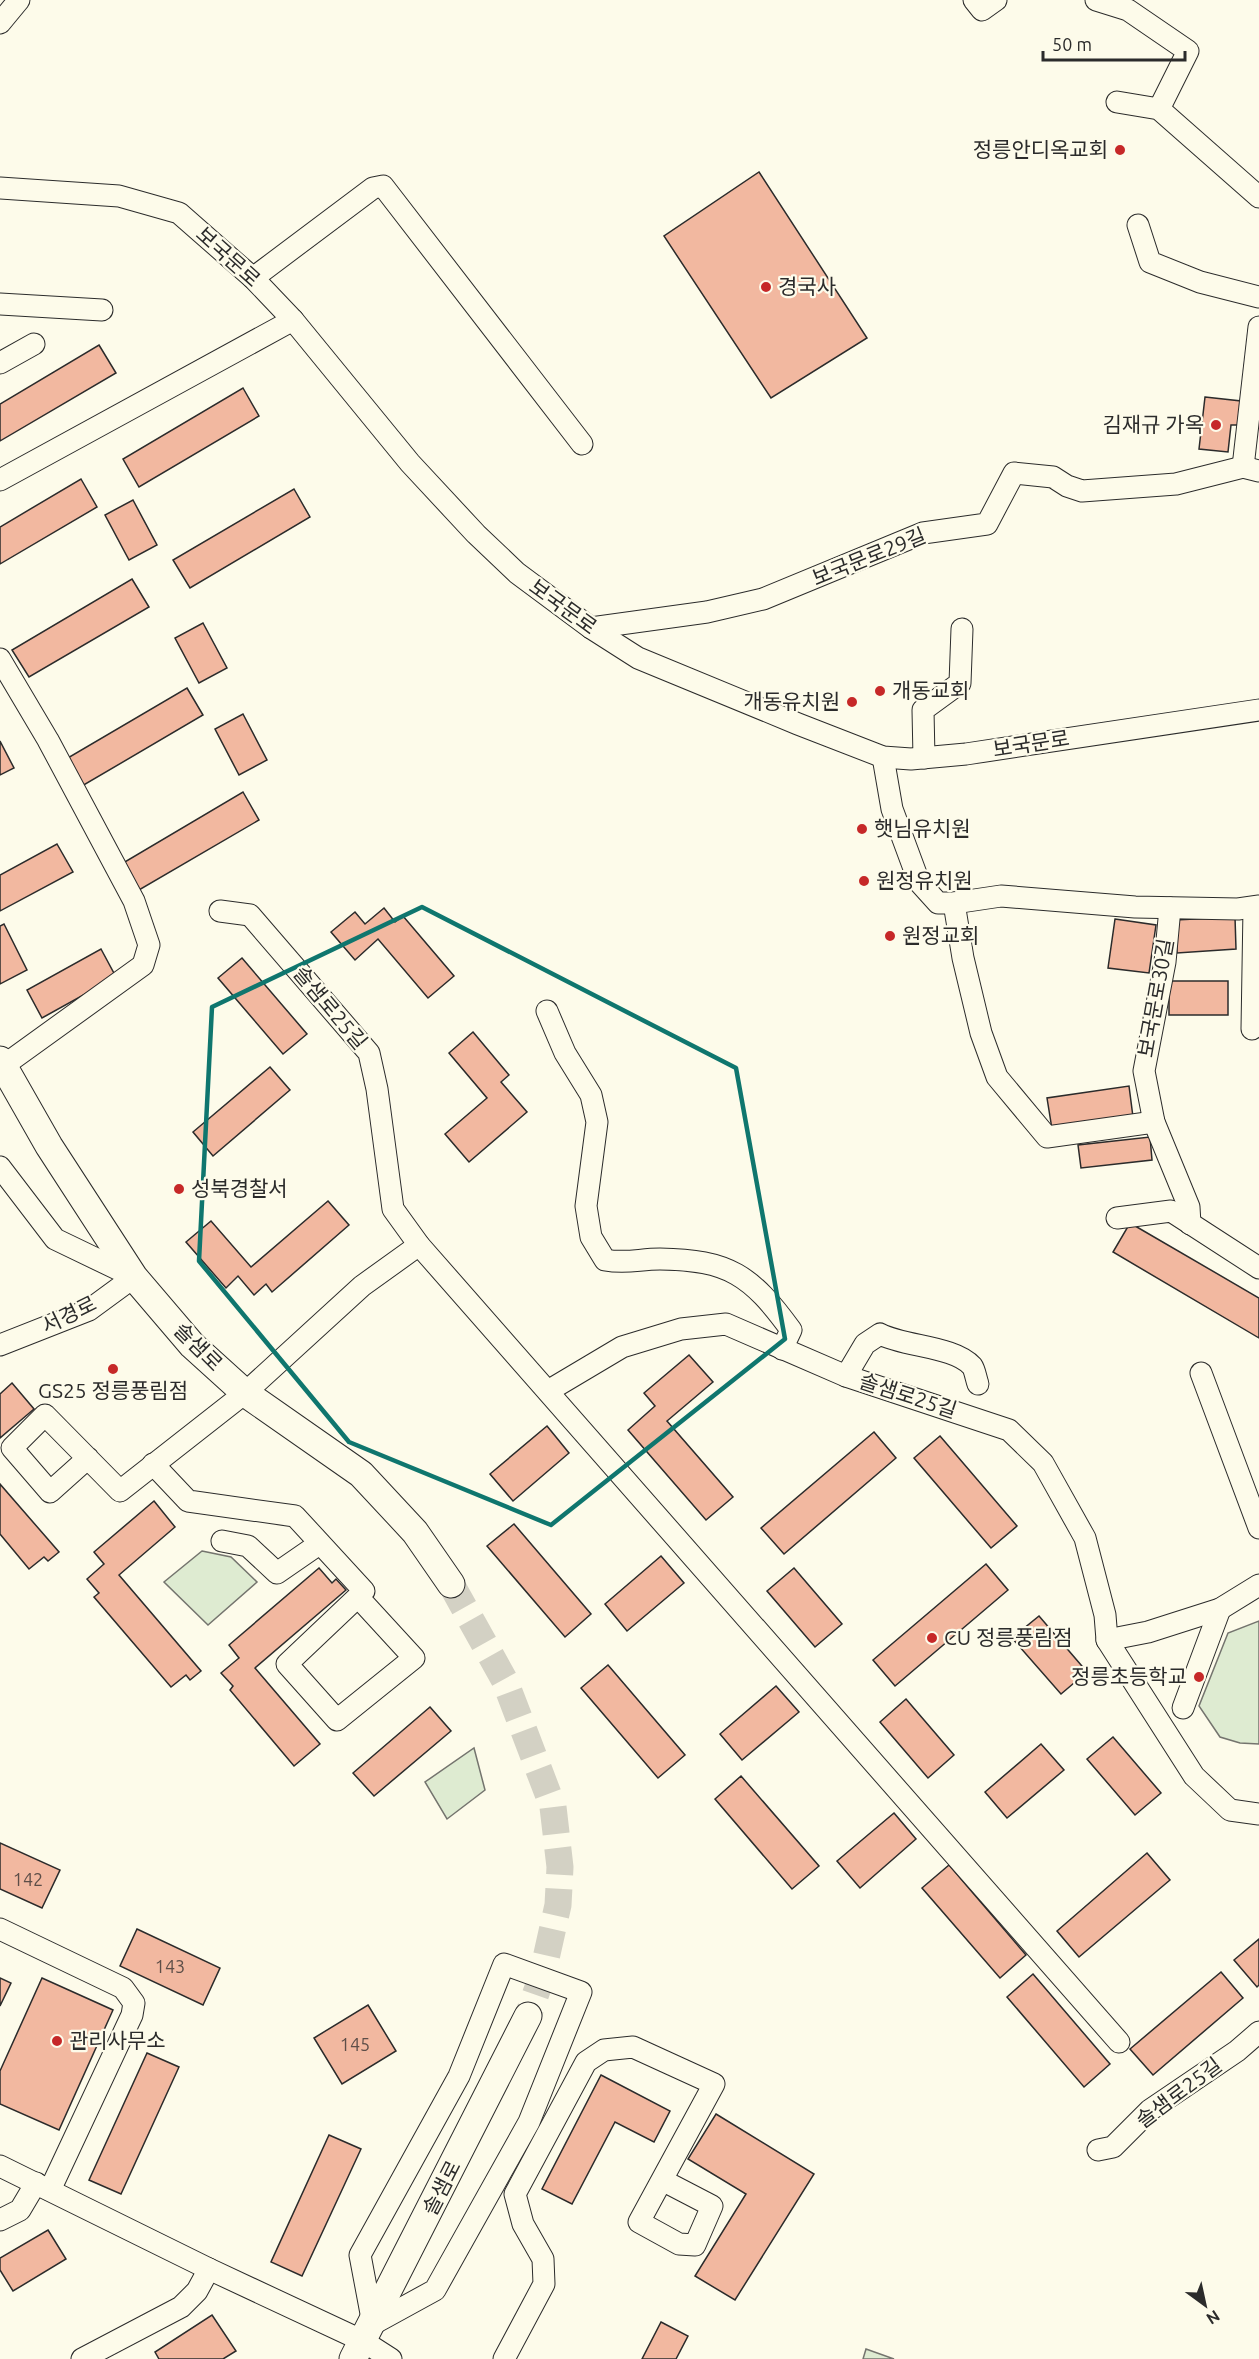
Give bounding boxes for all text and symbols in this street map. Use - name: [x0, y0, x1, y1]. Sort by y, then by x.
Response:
- scale bar: [1043, 24, 1186, 62]
- text: 50 m: [1052, 34, 1092, 54]
- place label: 정릉안디옥교회: [973, 137, 1108, 161]
- marker: 정릉안디옥교회: [1113, 143, 1127, 157]
- street label: 보국문로: [192, 221, 265, 291]
- place label: 경국사: [778, 274, 836, 298]
- marker: 경국사: [759, 280, 773, 294]
- place label: 김재규 가옥: [1103, 412, 1204, 436]
- marker: 김재규 가옥: [1209, 418, 1223, 432]
- street label: 보국문로29길: [808, 522, 929, 590]
- street label: 보국문로: [525, 574, 602, 639]
- place label: 개동교회: [892, 678, 969, 702]
- marker: 개동교회: [873, 684, 887, 698]
- place label: 개동유치원: [743, 689, 840, 713]
- marker: 개동유치원: [845, 695, 859, 709]
- street label: 보국문로: [991, 725, 1071, 761]
- place label: 햇님유치원: [874, 816, 971, 840]
- marker: 햇님유치원: [855, 822, 869, 836]
- place label: 원정유치원: [876, 868, 973, 892]
- marker: 원정유치원: [857, 874, 871, 888]
- place label: 원정교회: [902, 923, 979, 947]
- marker: 원정교회: [883, 929, 897, 943]
- street label: 보국문로30길: [1133, 937, 1177, 1059]
- street label: 솔샘로25길: [289, 961, 372, 1054]
- place label: 성북경찰서: [191, 1176, 288, 1200]
- marker: 성북경찰서: [172, 1182, 186, 1196]
- street label: 서경로: [37, 1291, 100, 1338]
- street label: 솔샘로: [170, 1317, 228, 1375]
- marker: GS25 정릉풍림점: [106, 1362, 120, 1376]
- street label: 솔샘로25길: [857, 1368, 960, 1422]
- place label: GS25 정릉풍림점: [38, 1378, 188, 1402]
- place label: CU 정릉풍림점: [944, 1625, 1073, 1649]
- marker: CU 정릉풍림점: [925, 1631, 939, 1645]
- place label: 정릉초등학교: [1071, 1664, 1187, 1688]
- marker: 정릉초등학교: [1192, 1670, 1206, 1684]
- house number: 142: [13, 1869, 43, 1889]
- house number: 143: [155, 1956, 185, 1976]
- place label: 관리사무소: [69, 2028, 166, 2052]
- marker: 관리사무소: [50, 2034, 64, 2048]
- house number: 145: [340, 2034, 370, 2054]
- street label: 솔샘로25길: [1131, 2052, 1226, 2132]
- street label: 솔샘로: [417, 2156, 465, 2219]
- north arrow: [1175, 2275, 1235, 2335]
- text: N: [1203, 2307, 1223, 2328]

